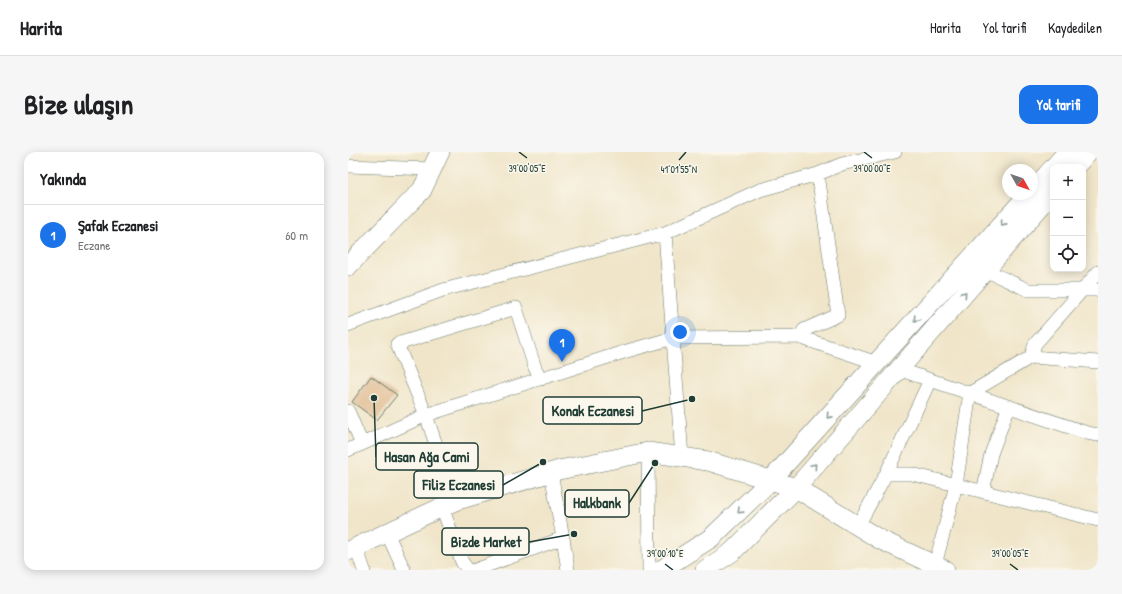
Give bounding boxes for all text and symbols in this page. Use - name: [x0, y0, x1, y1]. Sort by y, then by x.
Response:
- text: Harita: [20, 15, 62, 41]
- text: Harita: [930, 18, 961, 37]
- text: Yol tarifi: [983, 18, 1026, 37]
- text: Kaydedilen: [1048, 18, 1102, 37]
- text: Bize ulaşın: [24, 85, 133, 123]
- button: Yol tarifi: [1019, 85, 1098, 124]
- text: 39°00'05"E: [508, 162, 546, 175]
- text: 39°00'00"E: [853, 162, 891, 175]
- text: 41°01'55"N: [661, 163, 697, 176]
- north arrow: [1002, 164, 1038, 200]
- map controls: [1050, 164, 1086, 272]
- button: +: [1050, 164, 1086, 200]
- text: Yakında: [40, 167, 86, 190]
- button: −: [1050, 200, 1086, 236]
- text: Şafak Eczanesi: [78, 215, 158, 236]
- one-way arrow: [1001, 218, 1008, 226]
- text: 1: [51, 226, 55, 244]
- text: 60 m: [285, 226, 308, 244]
- text: Eczane: [78, 236, 111, 254]
- button: locate: [1050, 236, 1086, 272]
- one-way arrow: [959, 292, 966, 299]
- one-way arrow: [914, 315, 921, 322]
- your location: [670, 322, 690, 342]
- pin: 1: [549, 329, 575, 362]
- callout: Konak Eczanesi: [543, 397, 642, 424]
- text: Konak Eczanesi: [552, 400, 634, 421]
- one-way arrow: [826, 411, 834, 419]
- callout: Hasan Ağa Cami: [376, 443, 478, 470]
- text: Hasan Ağa Cami: [384, 446, 470, 468]
- one-way arrow: [809, 464, 816, 471]
- callout: Filiz Eczanesi: [414, 471, 503, 498]
- text: Filiz Eczanesi: [422, 474, 495, 495]
- callout: Halkbank: [565, 490, 629, 517]
- text: Halkbank: [573, 492, 622, 513]
- one-way arrow: [737, 506, 745, 513]
- callout: Bizde Market: [442, 528, 529, 555]
- text: Bizde Market: [451, 531, 522, 552]
- text: 39°00'10"E: [647, 547, 684, 560]
- text: 39°00'05"E: [991, 547, 1029, 560]

